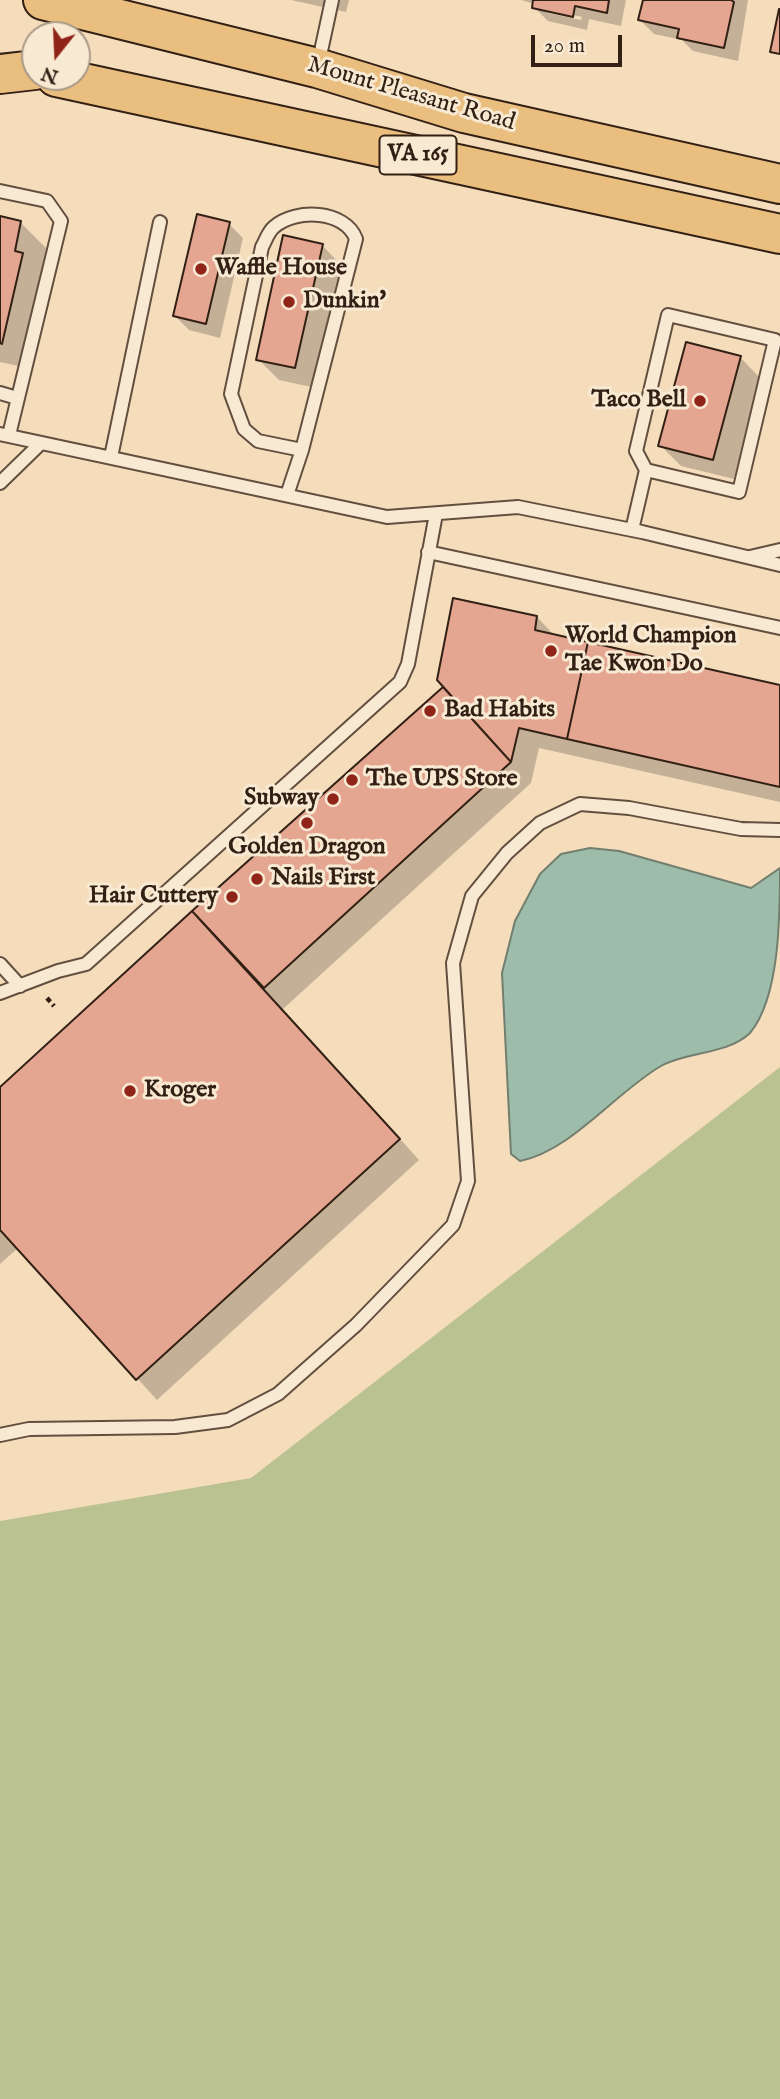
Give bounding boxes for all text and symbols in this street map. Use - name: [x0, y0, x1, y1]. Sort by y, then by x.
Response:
- north arrow: [21, 21, 91, 91]
- scale bar: [535, 21, 626, 65]
- text: 20 m: [544, 33, 585, 60]
- street label: Mount Pleasant Road: [304, 52, 518, 138]
- text: N: [39, 60, 62, 88]
- road number: VA 165: [380, 136, 457, 174]
- place label: Waffle House: [215, 255, 347, 283]
- marker: Waffle House: [193, 261, 209, 277]
- place label: Dunkin': [303, 288, 386, 316]
- marker: Dunkin': [281, 294, 297, 310]
- place label: Taco Bell: [591, 387, 686, 415]
- marker: Taco Bell: [692, 393, 708, 409]
- place label: World Champion Tae Kwon Do: [565, 623, 737, 679]
- marker: World Champion Tae Kwon Do: [543, 643, 559, 659]
- place label: Bad Habits: [444, 697, 555, 725]
- marker: Bad Habits: [422, 703, 438, 719]
- place label: The UPS Store: [366, 766, 517, 794]
- marker: The UPS Store: [344, 772, 360, 788]
- place label: Subway: [244, 785, 319, 813]
- marker: Subway: [325, 791, 341, 807]
- marker: Golden Dragon: [299, 815, 315, 831]
- place label: Golden Dragon: [228, 834, 386, 862]
- place label: Nails First: [271, 865, 375, 893]
- marker: Nails First: [249, 871, 265, 887]
- place label: Hair Cuttery: [89, 883, 218, 911]
- marker: Hair Cuttery: [224, 889, 240, 905]
- place label: Kroger: [144, 1077, 216, 1105]
- marker: Kroger: [122, 1083, 138, 1099]

